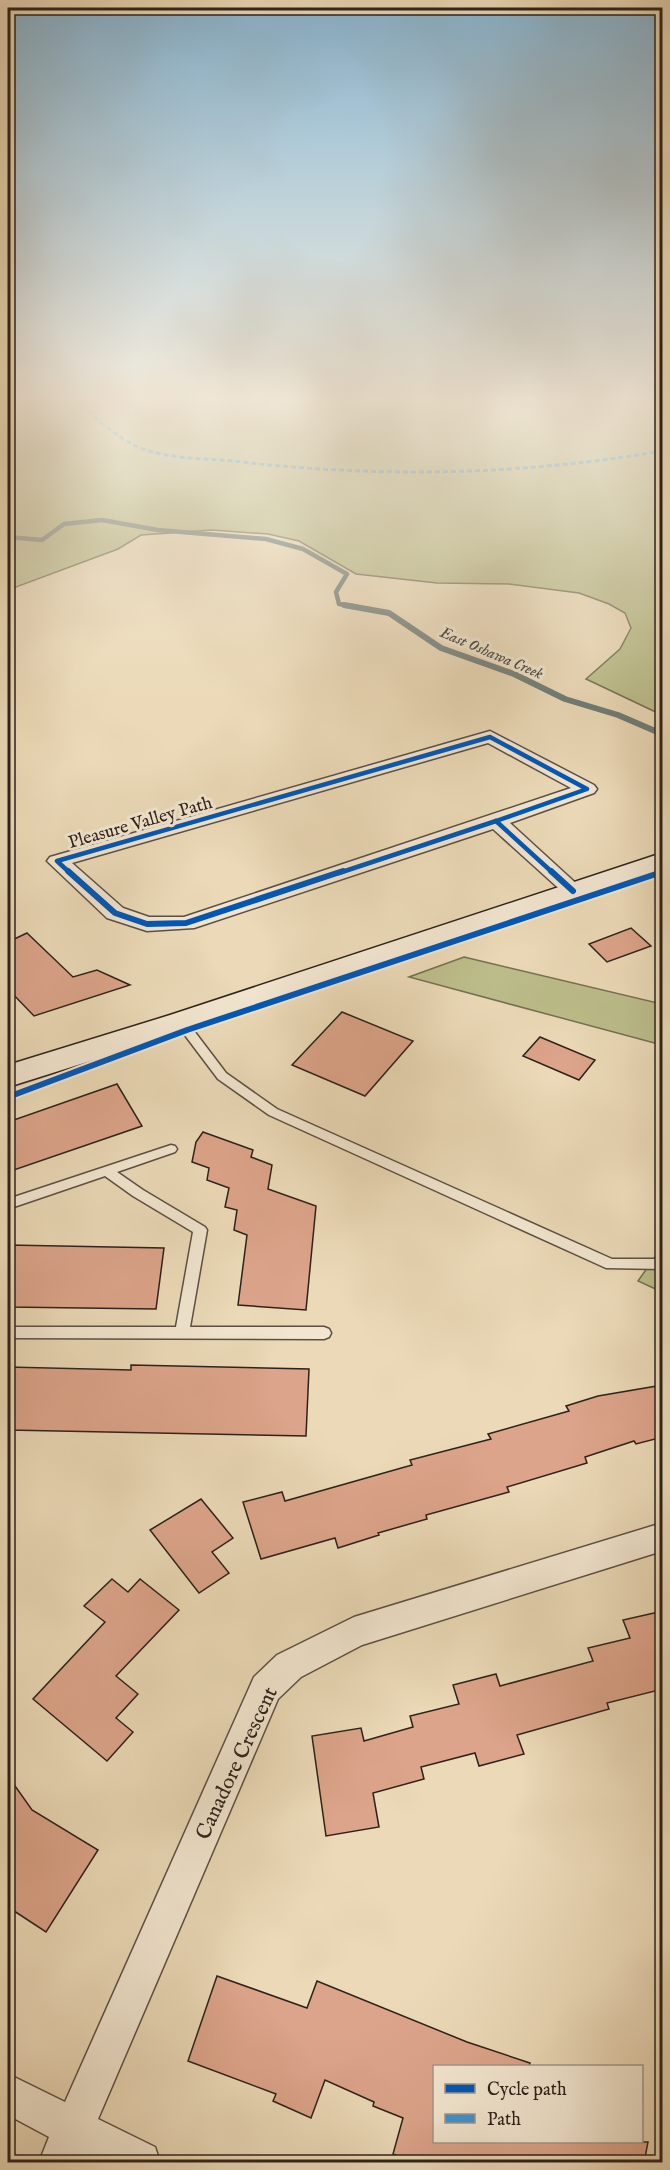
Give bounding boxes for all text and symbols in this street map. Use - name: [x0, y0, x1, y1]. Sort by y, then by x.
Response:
- water label: East Oshawa Creek: [436, 623, 546, 685]
- street label: Pleasure Valley Path: [66, 792, 216, 855]
- street label: Canadore Crescent: [190, 1683, 285, 1844]
- legend: [433, 2065, 643, 2143]
- text: Cycle path: [487, 2079, 567, 2102]
- text: Path: [487, 2109, 521, 2132]

